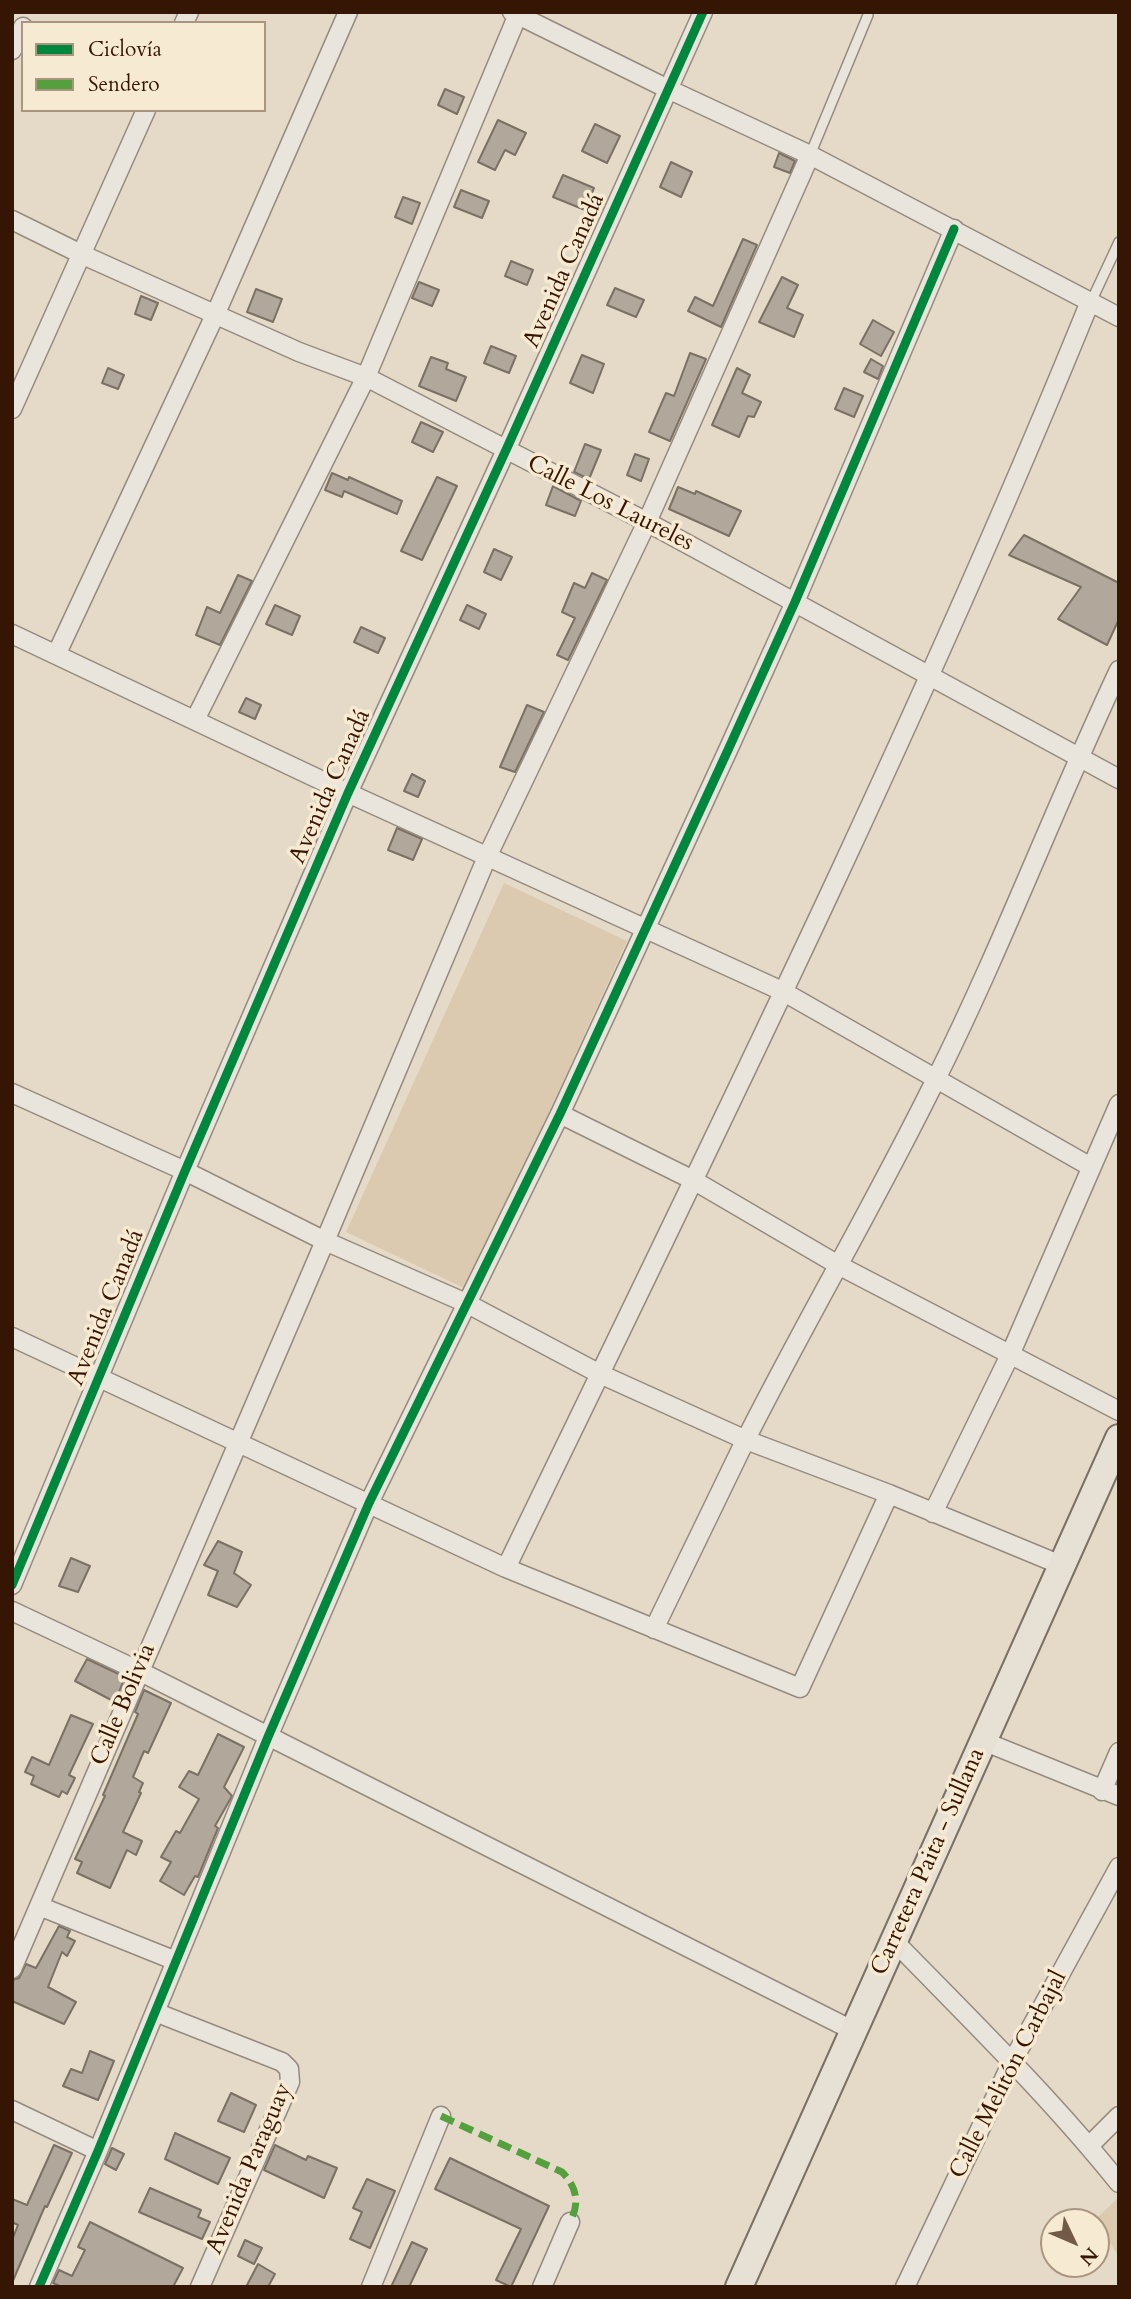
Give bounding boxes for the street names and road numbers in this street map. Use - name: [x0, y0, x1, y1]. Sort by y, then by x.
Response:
- street label: Avenida Canadá: [518, 189, 612, 353]
- street label: Calle Los Laureles: [522, 450, 698, 558]
- street label: Avenida Canadá: [284, 705, 378, 869]
- street label: Avenida Canadá: [63, 1226, 151, 1390]
- street label: Calle Bolivia: [85, 1640, 163, 1770]
- street label: Carretera Paita - Sullana: [866, 1744, 992, 1980]
- street label: Calle Melitón Carbajal: [944, 1966, 1074, 2184]
- street label: Avenida Paraguay: [201, 2079, 299, 2259]

